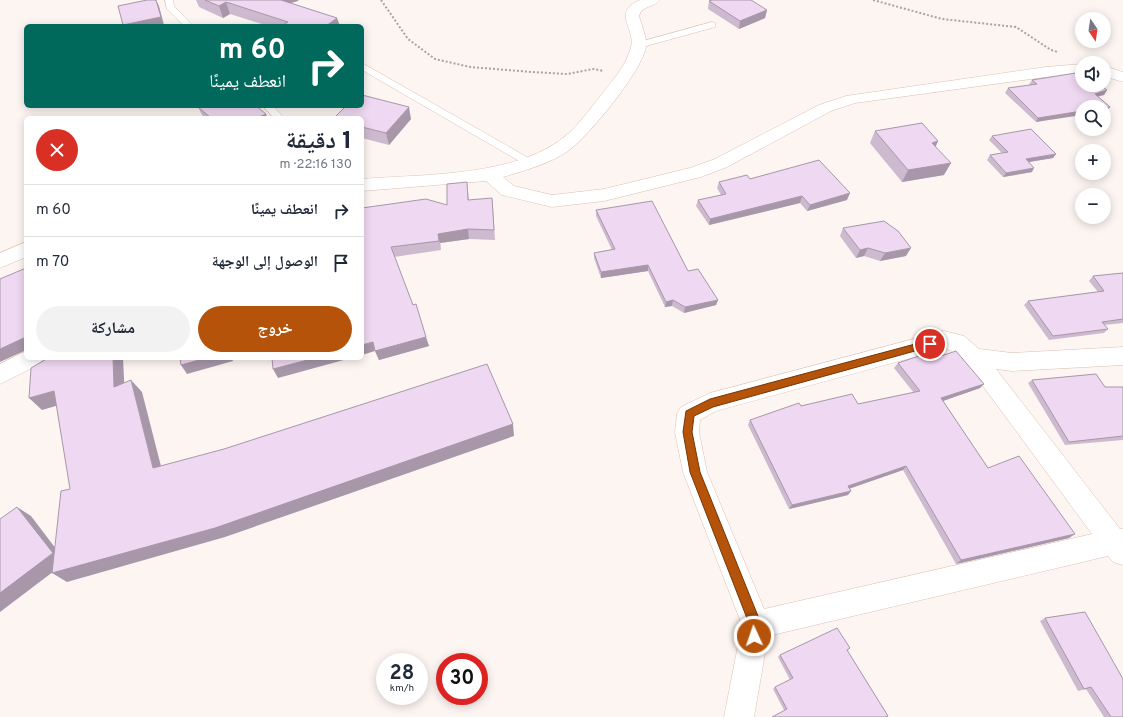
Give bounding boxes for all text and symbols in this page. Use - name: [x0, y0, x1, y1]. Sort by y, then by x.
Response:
- north arrow: [1075, 12, 1111, 48]
- map controls: [1075, 12, 1111, 224]
- text: 60 m: [219, 33, 286, 69]
- icon: right: [300, 40, 352, 92]
- button: sound: [1075, 56, 1111, 92]
- text: انعطف يمينًا: [209, 71, 286, 94]
- button: search: [1075, 100, 1111, 136]
- text: 1 دقيقة: [286, 127, 352, 157]
- button: close: [36, 129, 78, 171]
- button: +: [1075, 144, 1111, 180]
- text: 130 m · 22:16: [279, 157, 352, 173]
- button: −: [1075, 188, 1111, 224]
- icon: right: [330, 200, 352, 222]
- text: 60 m: [36, 201, 71, 220]
- text: انعطف يمينًا: [251, 201, 318, 220]
- icon: arrive: [330, 252, 352, 274]
- text: 70 m: [36, 253, 69, 272]
- text: الوصول إلى الوجهة: [212, 253, 318, 272]
- button: مشاركة: [36, 306, 190, 352]
- button: خروج: [198, 306, 352, 352]
- pin: [913, 327, 947, 361]
- icon: arrive: [919, 333, 941, 355]
- position arrow: [733, 615, 775, 657]
- speed limit sign: 30: [436, 653, 488, 705]
- text: 28: [390, 661, 414, 687]
- text: km/h: [390, 682, 414, 695]

